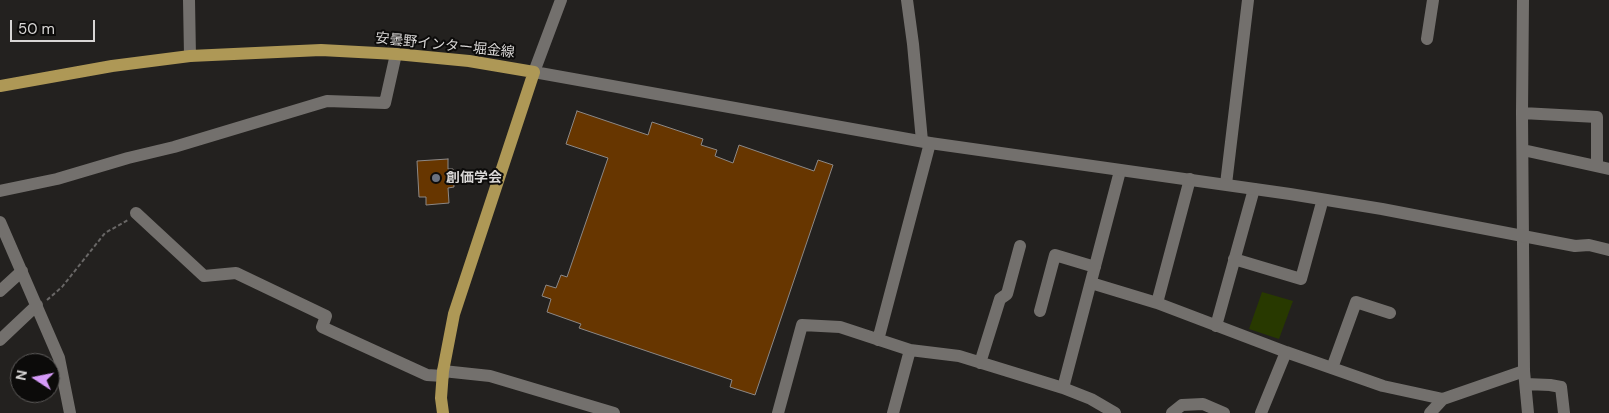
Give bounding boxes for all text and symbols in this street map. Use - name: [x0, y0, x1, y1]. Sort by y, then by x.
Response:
- scale bar: [12, 10, 98, 42]
- text: 50 m: [18, 19, 55, 39]
- street label: 安曇野インター堀金線: [375, 30, 515, 62]
- place label: 創価学会: [446, 170, 502, 186]
- marker: 創価学会: [430, 172, 442, 184]
- north arrow: [10, 353, 60, 403]
- text: N: [11, 369, 31, 382]

